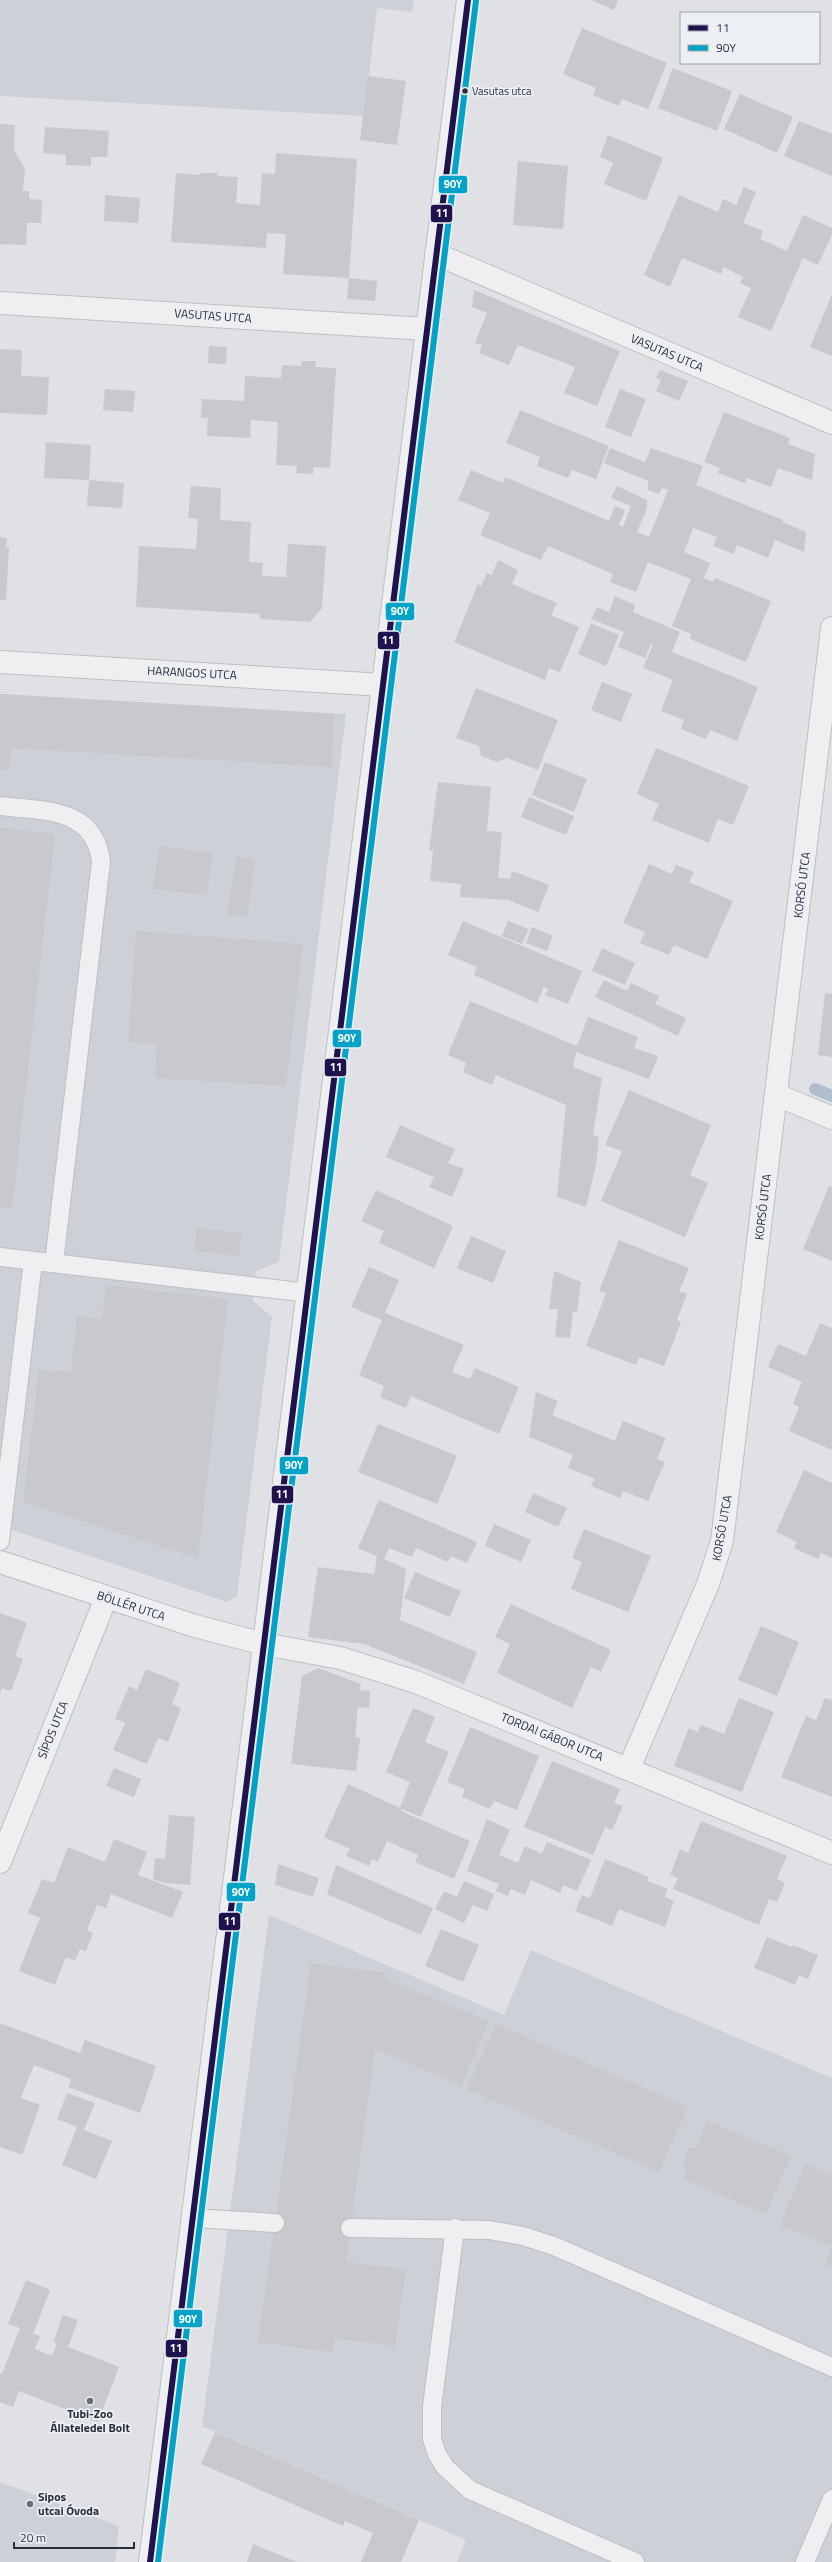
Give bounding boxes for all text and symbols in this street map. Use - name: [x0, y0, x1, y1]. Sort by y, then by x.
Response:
- legend: [680, 12, 820, 64]
- text: 11: [716, 18, 729, 37]
- text: 90Y: [716, 38, 736, 57]
- place label: Vasutas utca: [472, 83, 532, 99]
- marker: Vasutas utca: [460, 86, 470, 96]
- line badge: 90Y: [438, 175, 468, 194]
- text: 90Y: [444, 176, 463, 192]
- line badge: 11: [430, 204, 453, 223]
- text: 11: [436, 205, 448, 221]
- street label: VASUTAS UTCA: [174, 303, 252, 328]
- street label: VASUTAS UTCA: [628, 329, 707, 376]
- line badge: 90Y: [385, 602, 415, 621]
- text: 90Y: [391, 603, 410, 619]
- line badge: 11: [377, 631, 400, 650]
- text: 11: [382, 632, 394, 648]
- street label: HARANGOS UTCA: [147, 661, 237, 684]
- street label: KORSÓ UTCA: [788, 851, 815, 919]
- line badge: 90Y: [332, 1029, 362, 1048]
- text: 90Y: [338, 1030, 357, 1046]
- line badge: 11: [324, 1058, 347, 1077]
- text: 11: [330, 1059, 342, 1075]
- street label: KORSÓ UTCA: [749, 1173, 776, 1241]
- line badge: 90Y: [279, 1456, 309, 1475]
- text: 90Y: [285, 1457, 304, 1473]
- line badge: 11: [271, 1485, 294, 1504]
- text: 11: [276, 1486, 288, 1502]
- street label: KORSÓ UTCA: [706, 1493, 737, 1562]
- street label: BÖLLÉR UTCA: [94, 1586, 168, 1626]
- street label: SÍPOS UTCA: [32, 1698, 73, 1762]
- street label: TORDAI GÁBOR UTCA: [498, 1707, 606, 1766]
- line badge: 90Y: [226, 1882, 256, 1902]
- text: 90Y: [232, 1884, 251, 1900]
- line badge: 11: [218, 1912, 241, 1931]
- text: 11: [224, 1913, 236, 1929]
- line badge: 90Y: [173, 2309, 203, 2328]
- text: 90Y: [179, 2311, 198, 2327]
- line badge: 11: [165, 2339, 188, 2358]
- text: 11: [170, 2340, 182, 2356]
- marker: Tubi-Zoo Állateledel Bolt: [85, 2396, 95, 2406]
- place label: Tubi-Zoo Állateledel Bolt: [50, 2404, 130, 2437]
- place label: Sipos utcai Óvoda: [38, 2487, 99, 2520]
- marker: Sipos utcai Óvoda: [25, 2499, 35, 2509]
- scale bar: [14, 2524, 134, 2550]
- text: 20 m: [20, 2528, 46, 2547]

